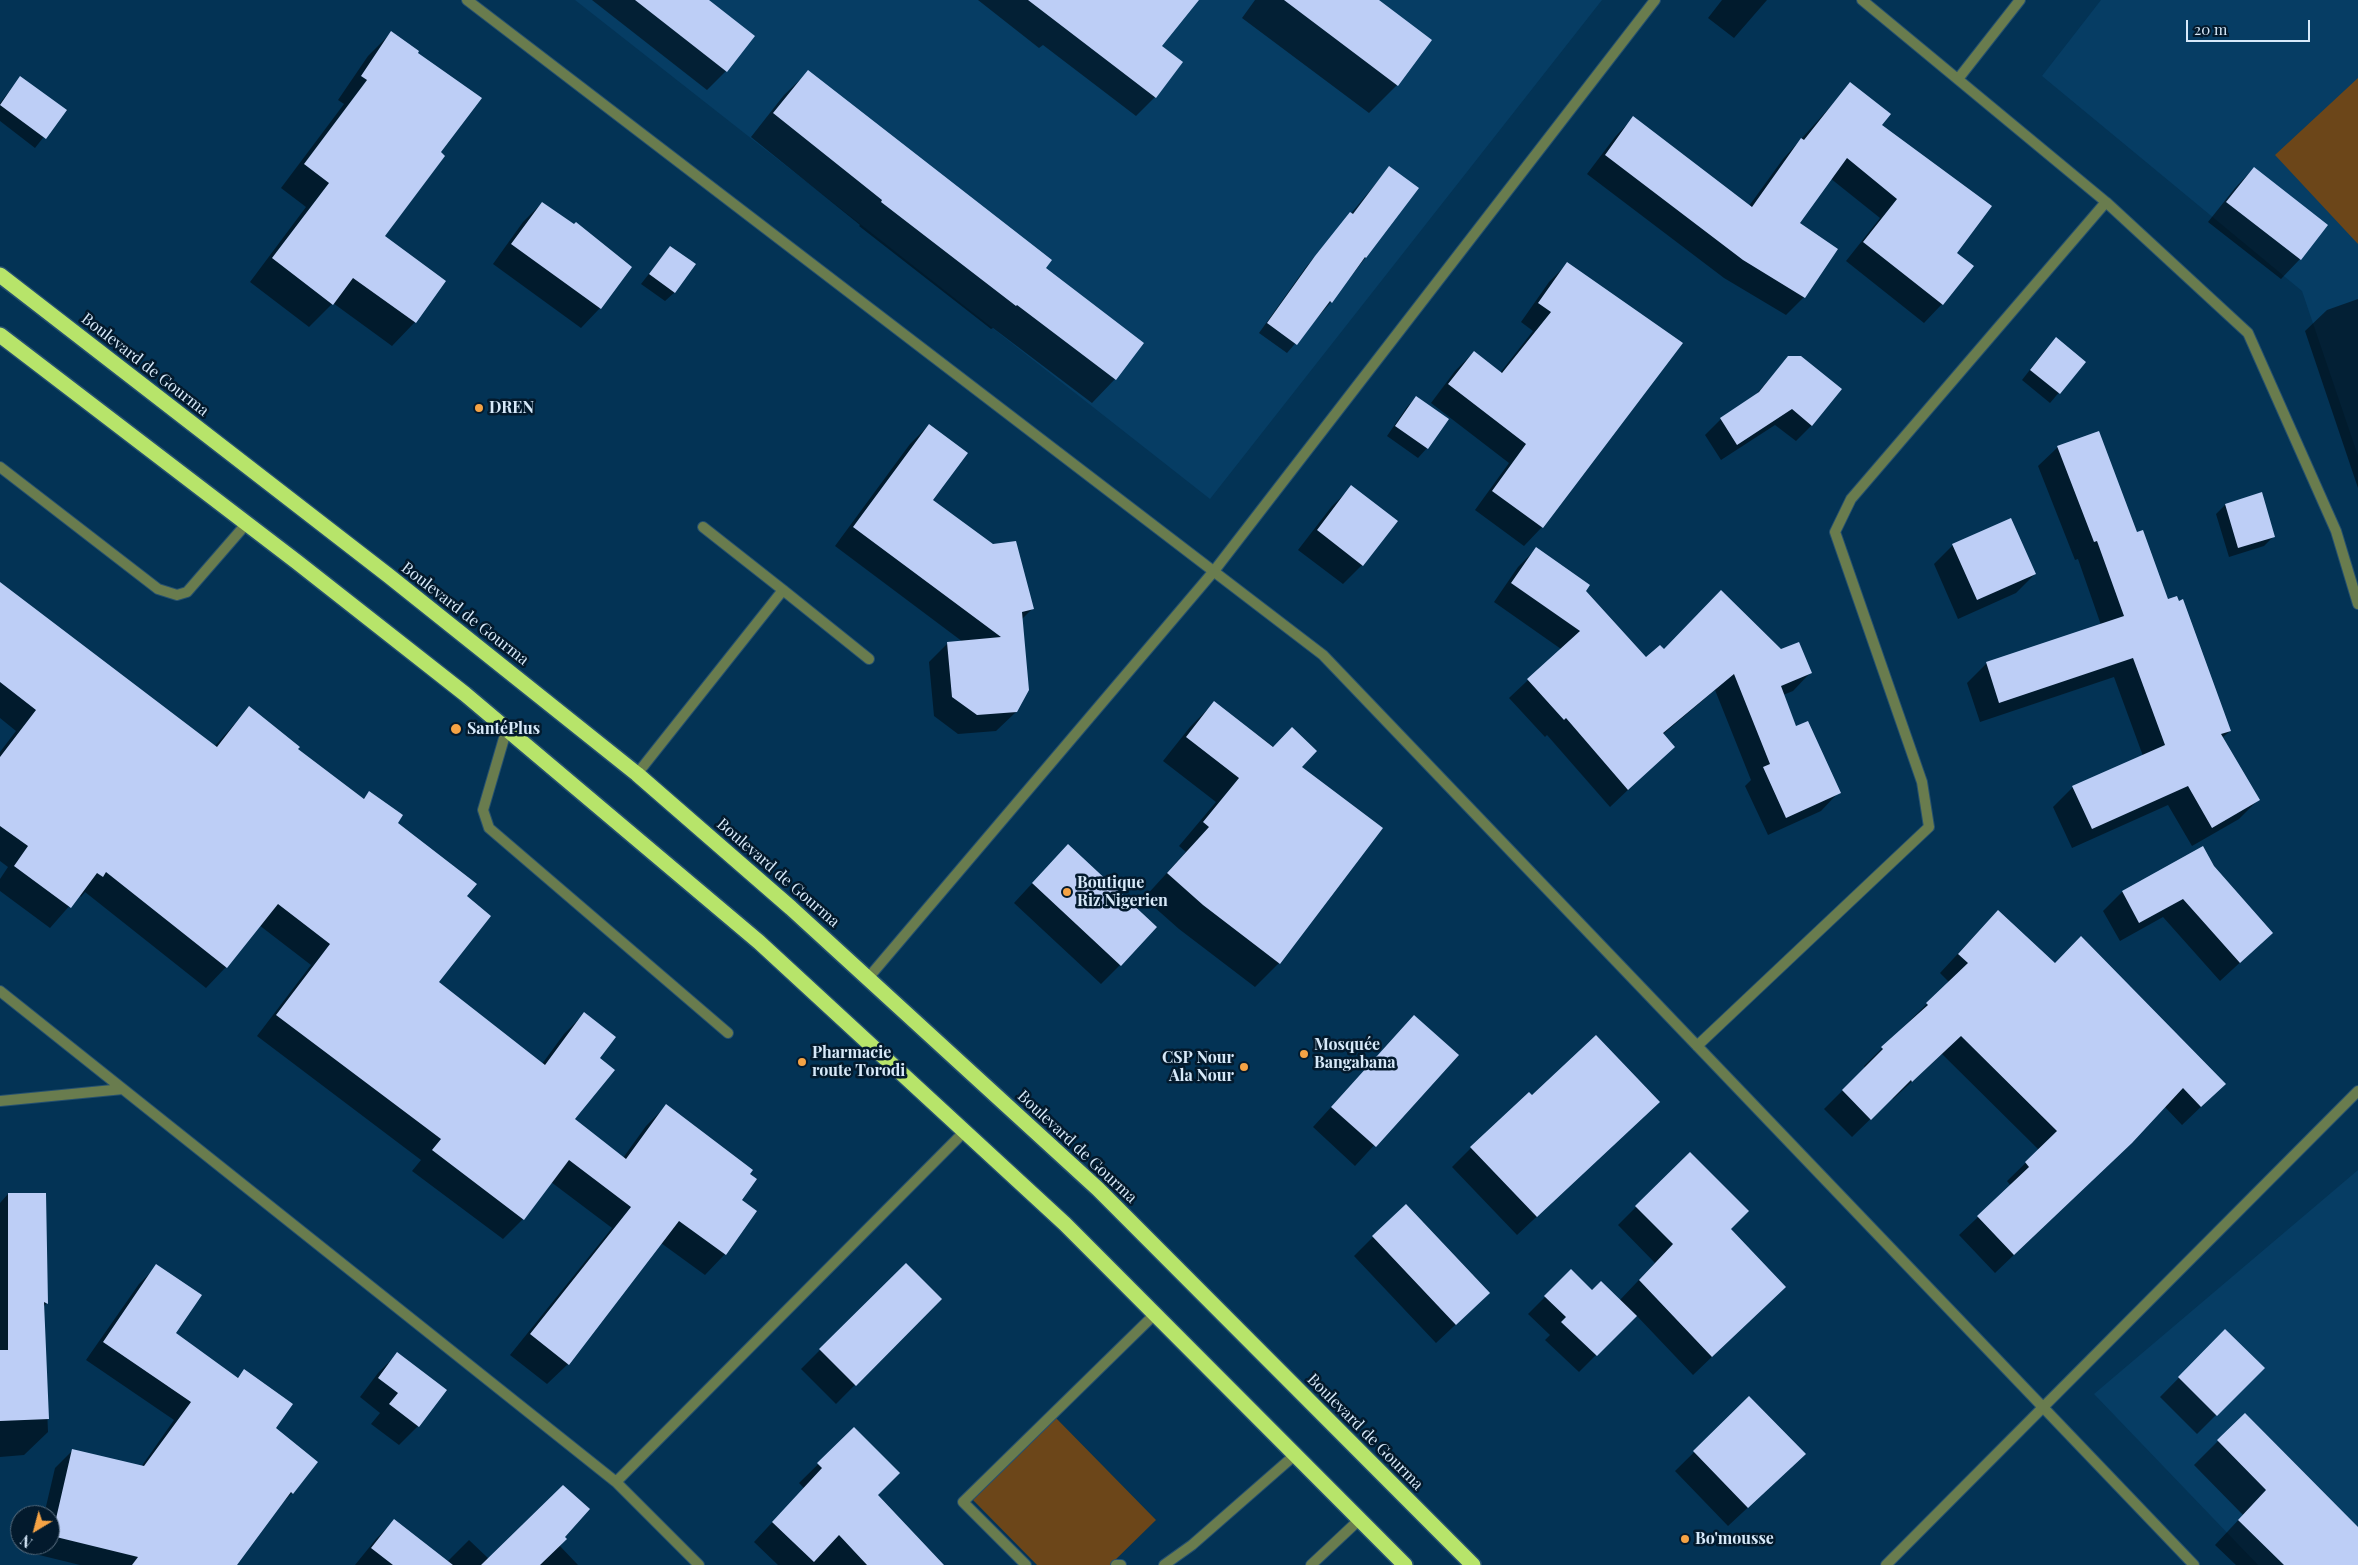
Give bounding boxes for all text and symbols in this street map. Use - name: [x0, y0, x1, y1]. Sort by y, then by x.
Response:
- scale bar: [2188, 10, 2312, 42]
- text: 20 m: [2194, 19, 2227, 39]
- street label: Boulevard de Gourma: [78, 309, 212, 421]
- place label: DREN: [489, 398, 534, 418]
- marker: DREN: [473, 402, 485, 414]
- street label: Boulevard de Gourma: [398, 558, 532, 670]
- place label: SantéPlus: [467, 719, 540, 739]
- marker: SantéPlus: [449, 722, 463, 736]
- street label: Boulevard de Gourma: [713, 815, 843, 931]
- place label: Boutique Riz Nigerien: [1077, 873, 1168, 911]
- marker: Boutique Riz Nigerien: [1061, 886, 1073, 898]
- place label: Mosquée Bangabana: [1314, 1035, 1396, 1073]
- place label: Pharmacie route Torodi: [812, 1043, 905, 1081]
- place label: CSP Nour Ala Nour: [1162, 1048, 1234, 1086]
- marker: Mosquée Bangabana: [1298, 1048, 1310, 1060]
- marker: Pharmacie route Torodi: [796, 1056, 808, 1068]
- marker: CSP Nour Ala Nour: [1238, 1061, 1250, 1073]
- street label: Boulevard de Gourma: [1013, 1087, 1141, 1207]
- street label: Boulevard de Gourma: [1303, 1370, 1427, 1494]
- north arrow: [10, 1505, 60, 1555]
- place label: Bo'mousse: [1695, 1529, 1774, 1549]
- text: N: [17, 1531, 36, 1552]
- marker: Bo'mousse: [1679, 1533, 1691, 1545]

